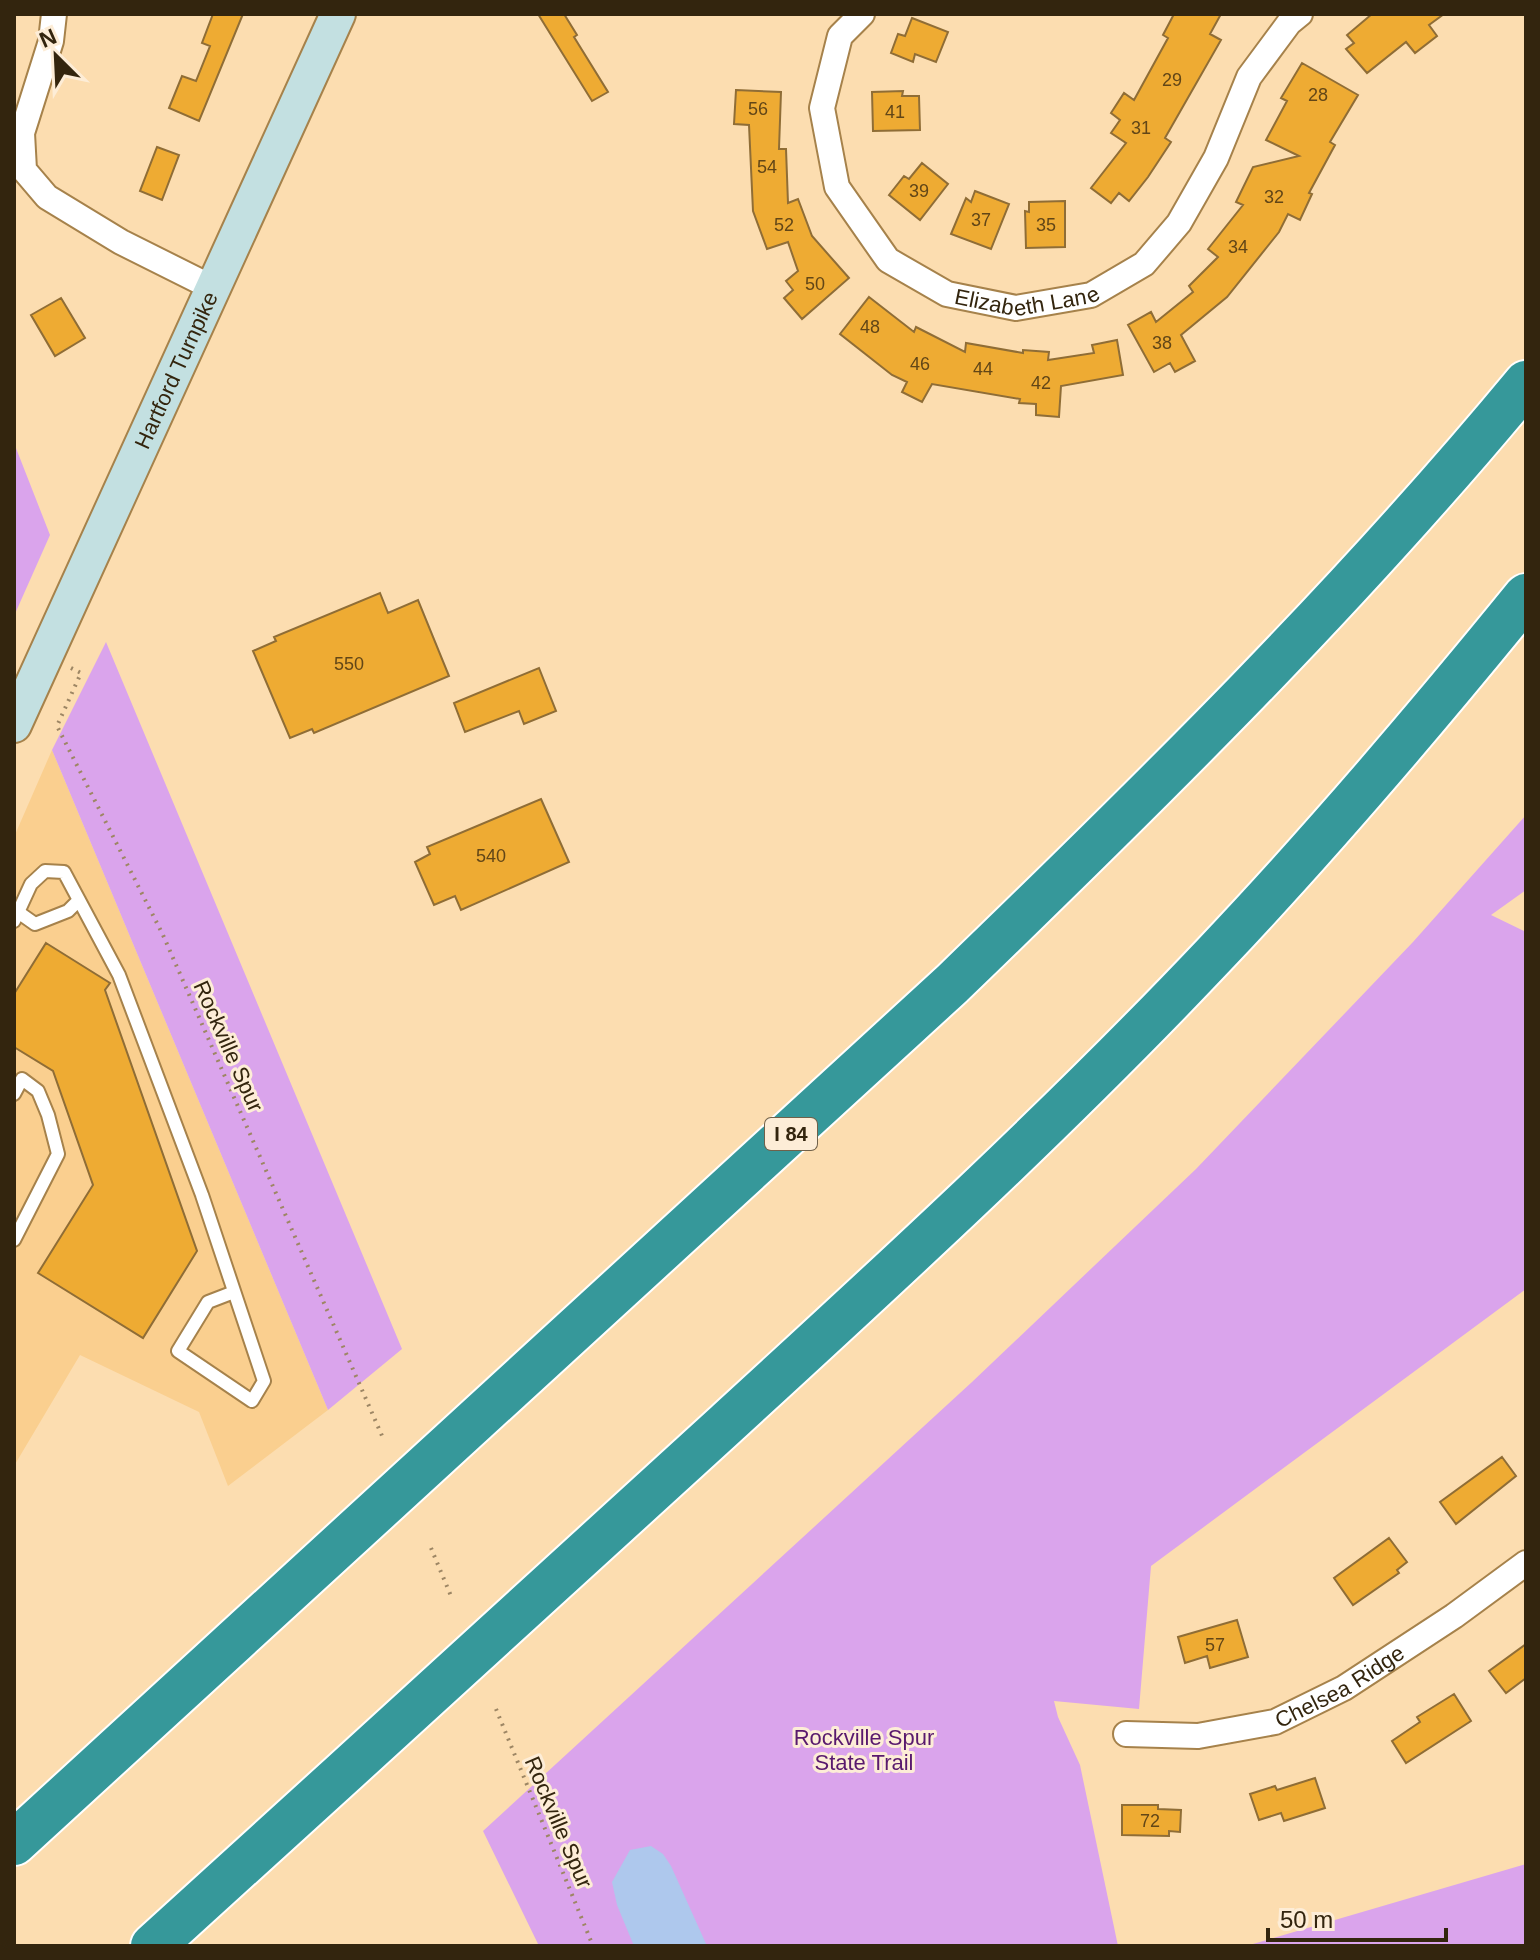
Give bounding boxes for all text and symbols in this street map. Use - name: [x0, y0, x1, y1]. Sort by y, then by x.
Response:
- north arrow: [16, 16, 96, 96]
- text: N: [36, 24, 60, 53]
- house number: 29: [1162, 70, 1182, 90]
- house number: 28: [1308, 85, 1328, 105]
- house number: 56: [748, 99, 768, 119]
- house number: 41: [885, 102, 905, 122]
- house number: 31: [1131, 118, 1151, 138]
- house number: 54: [757, 157, 777, 177]
- house number: 39: [909, 181, 929, 201]
- house number: 32: [1264, 187, 1284, 207]
- house number: 37: [971, 210, 991, 230]
- house number: 52: [774, 215, 794, 235]
- house number: 35: [1036, 215, 1056, 235]
- house number: 34: [1228, 237, 1248, 257]
- house number: 50: [805, 274, 825, 294]
- street label: Elizabeth Lane: [953, 281, 1104, 321]
- street label: Hartford Turnpike: [130, 288, 223, 453]
- house number: 48: [860, 317, 880, 337]
- house number: 38: [1152, 333, 1172, 353]
- house number: 46: [910, 354, 930, 374]
- house number: 44: [973, 359, 993, 379]
- house number: 42: [1031, 373, 1051, 393]
- house number: 550: [334, 654, 364, 674]
- house number: 540: [476, 846, 506, 866]
- street label: Rockville Spur: [189, 977, 269, 1116]
- road number: I 84: [765, 1118, 817, 1150]
- house number: 57: [1205, 1635, 1225, 1655]
- street label: Chelsea Ridge: [1271, 1640, 1409, 1733]
- park label: Rockville Spur State Trail: [794, 1725, 934, 1775]
- street label: Rockville Spur: [520, 1753, 598, 1892]
- house number: 72: [1140, 1811, 1160, 1831]
- scale bar: [1268, 1892, 1446, 1942]
- text: 50 m: [1280, 1906, 1333, 1933]

